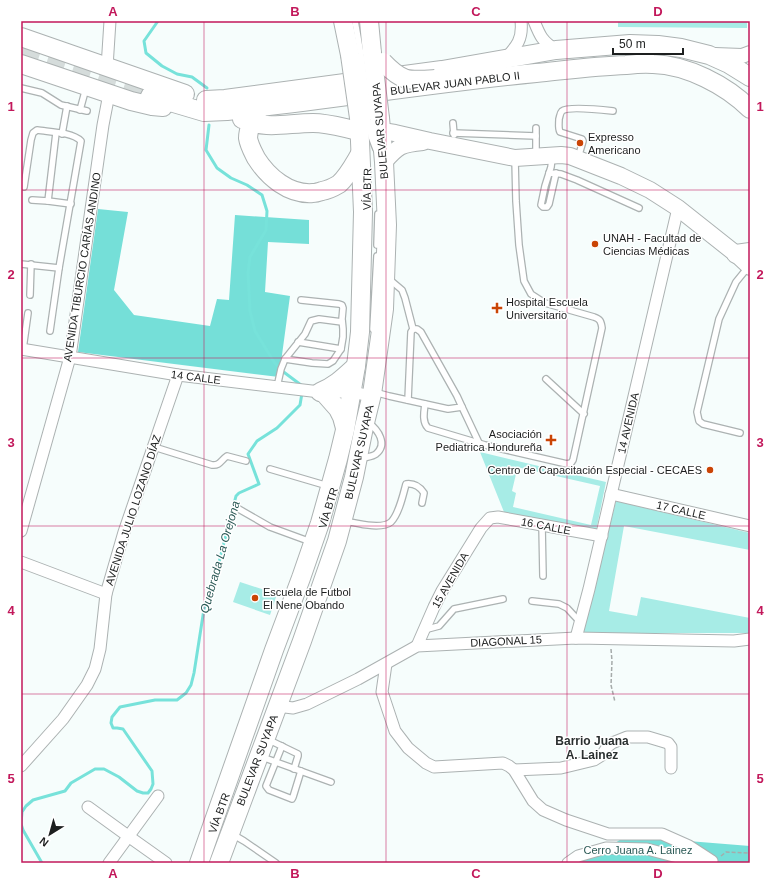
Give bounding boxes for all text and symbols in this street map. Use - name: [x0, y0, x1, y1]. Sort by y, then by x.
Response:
- text: A: [108, 4, 118, 19]
- text: B: [290, 4, 300, 19]
- text: C: [471, 4, 481, 19]
- text: D: [653, 4, 663, 19]
- scale bar: [613, 30, 683, 56]
- text: 50 m: [619, 37, 646, 51]
- street label: BULEVAR JUAN PABLO II: [390, 69, 520, 97]
- street label: BULEVAR SUYAPA: [370, 82, 390, 180]
- text: 1: [7, 99, 15, 114]
- text: 1: [756, 99, 764, 114]
- place label: Expresso Americano: [588, 131, 641, 156]
- marker: Expresso Americano: [575, 138, 585, 148]
- street label: VÍA BTR: [361, 168, 373, 210]
- street label: AVENIDA TIBURCIO CARÍAS ANDINO: [61, 171, 103, 363]
- place label: UNAH - Facultad de Ciencias Médicas: [603, 232, 701, 257]
- marker: UNAH - Facultad de Ciencias Médicas: [590, 239, 600, 249]
- text: 2: [7, 267, 15, 282]
- text: 2: [756, 267, 764, 282]
- place label: Hospital Escuela Universitario: [506, 296, 589, 321]
- marker: Hospital Escuela Universitario: [491, 302, 503, 314]
- street label: 14 CALLE: [170, 368, 222, 386]
- street label: 14 AVENIDA: [615, 391, 641, 455]
- street label: BULEVAR SUYAPA: [342, 403, 376, 500]
- place label: Asociación Pediatrica Hondureña: [436, 428, 543, 453]
- street label: AVENIDA JULIO LOZANO DÍAZ: [103, 433, 163, 587]
- marker: Asociación Pediatrica Hondureña: [545, 434, 557, 446]
- text: 3: [7, 435, 15, 450]
- text: 3: [756, 435, 764, 450]
- place label: Centro de Capacitación Especial - CECAES: [487, 464, 702, 476]
- marker: Centro de Capacitación Especial - CECAES: [705, 465, 715, 475]
- street label: VÍA BTR: [316, 486, 340, 530]
- water label: Quebrada La Orejona: [197, 499, 243, 615]
- street label: 17 CALLE: [655, 499, 707, 521]
- street label: 16 CALLE: [520, 515, 572, 537]
- street label: 15 AVENIDA: [429, 550, 471, 610]
- place label: Escuela de Futbol El Nene Obando: [263, 586, 351, 611]
- marker: Escuela de Futbol El Nene Obando: [250, 593, 260, 603]
- text: 4: [7, 603, 15, 618]
- text: 4: [756, 603, 764, 618]
- street label: DIAGONAL 15: [470, 633, 542, 649]
- street label: BULEVAR SUYAPA: [234, 712, 280, 807]
- district label: Barrio Juana A. Lainez: [555, 734, 629, 762]
- text: 5: [7, 771, 15, 786]
- text: 5: [756, 771, 764, 786]
- street label: VÍA BTR: [206, 791, 232, 835]
- north arrow: [30, 814, 70, 854]
- text: N: [37, 835, 51, 849]
- park label: Cerro Juana A. Lainez: [584, 844, 692, 856]
- text: A: [108, 866, 118, 881]
- text: B: [290, 866, 300, 881]
- text: C: [471, 866, 481, 881]
- text: D: [653, 866, 663, 881]

